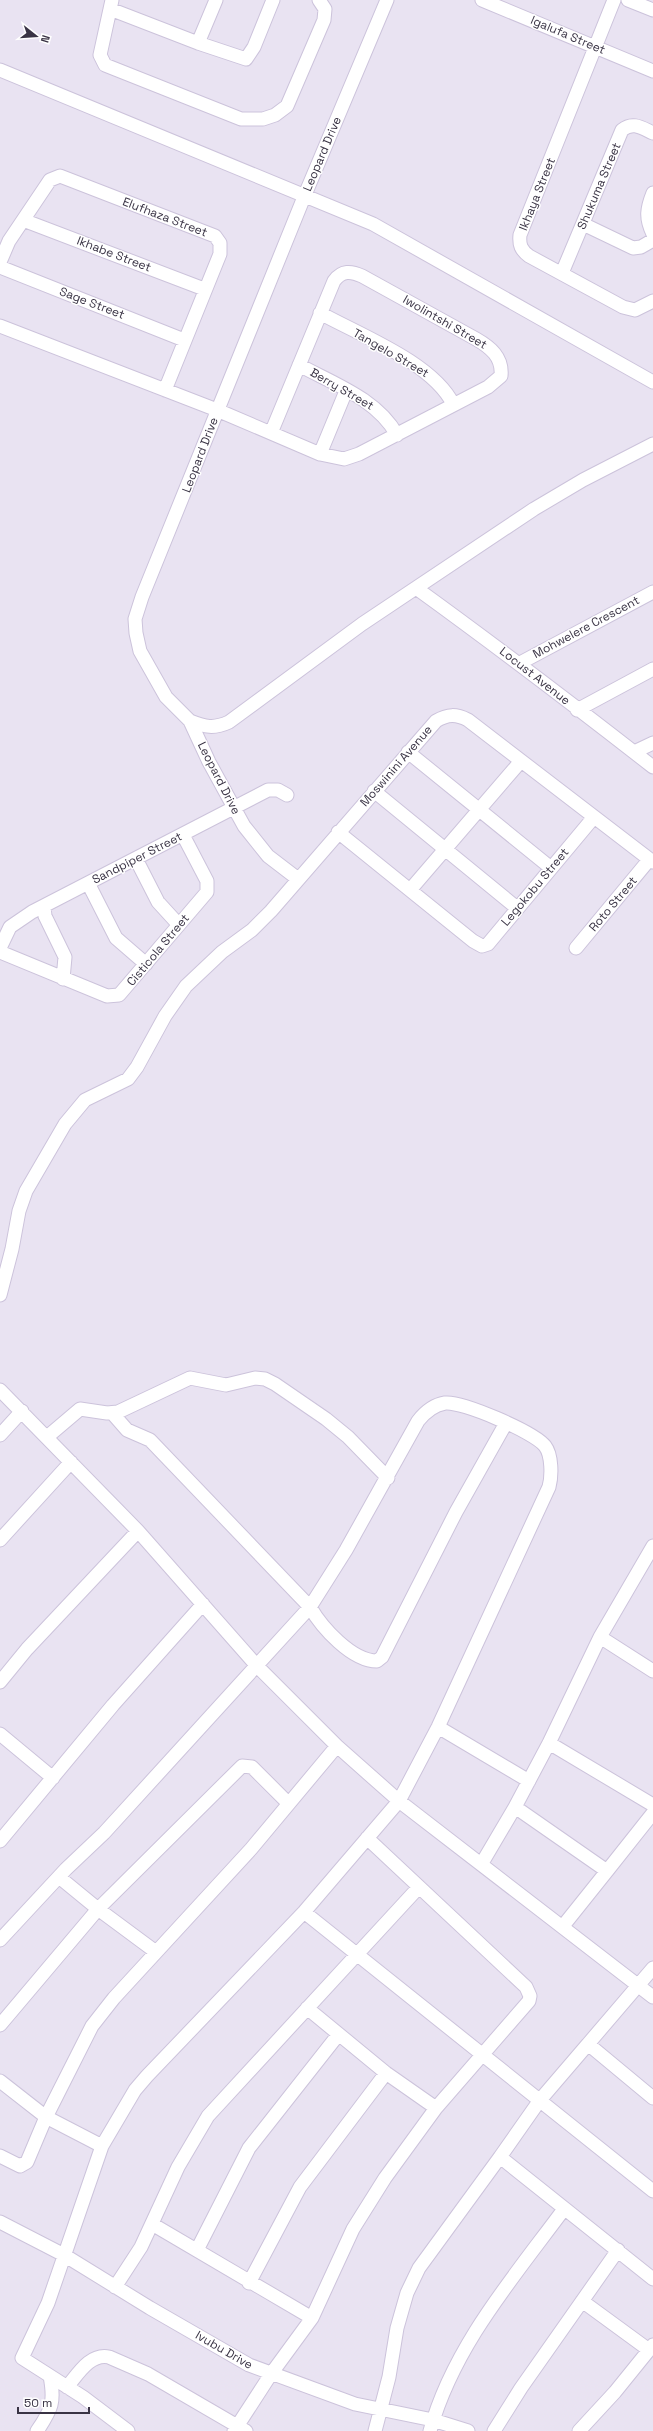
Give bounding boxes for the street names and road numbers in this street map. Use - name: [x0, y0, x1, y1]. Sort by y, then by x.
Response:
- street label: Igalufa Street: [528, 12, 608, 58]
- street label: Leopard Drive: [299, 114, 345, 194]
- street label: Shukuma Street: [574, 140, 624, 232]
- street label: Ikhaya Street: [515, 155, 559, 233]
- street label: Elufhaza Street: [120, 193, 210, 241]
- street label: Ikhabe Street: [75, 233, 153, 275]
- street label: Sage Street: [57, 283, 127, 323]
- street label: Iwolintshi Street: [400, 291, 490, 353]
- street label: Tangelo Street: [350, 325, 432, 381]
- street label: Berry Street: [307, 364, 377, 414]
- street label: Leopard Drive: [178, 415, 222, 495]
- street label: Mohwelere Crescent: [530, 592, 642, 662]
- street label: Locust Avenue: [496, 643, 574, 709]
- street label: Moswinini Avenue: [356, 722, 436, 810]
- street label: Leopard Drive: [194, 739, 244, 817]
- street label: Sandpiper Street: [89, 828, 185, 888]
- street label: Legokobu Street: [498, 845, 572, 929]
- street label: Roto Street: [585, 873, 641, 935]
- street label: Cisticola Street: [123, 911, 193, 989]
- street label: Ivubu Drive: [192, 2327, 256, 2373]

